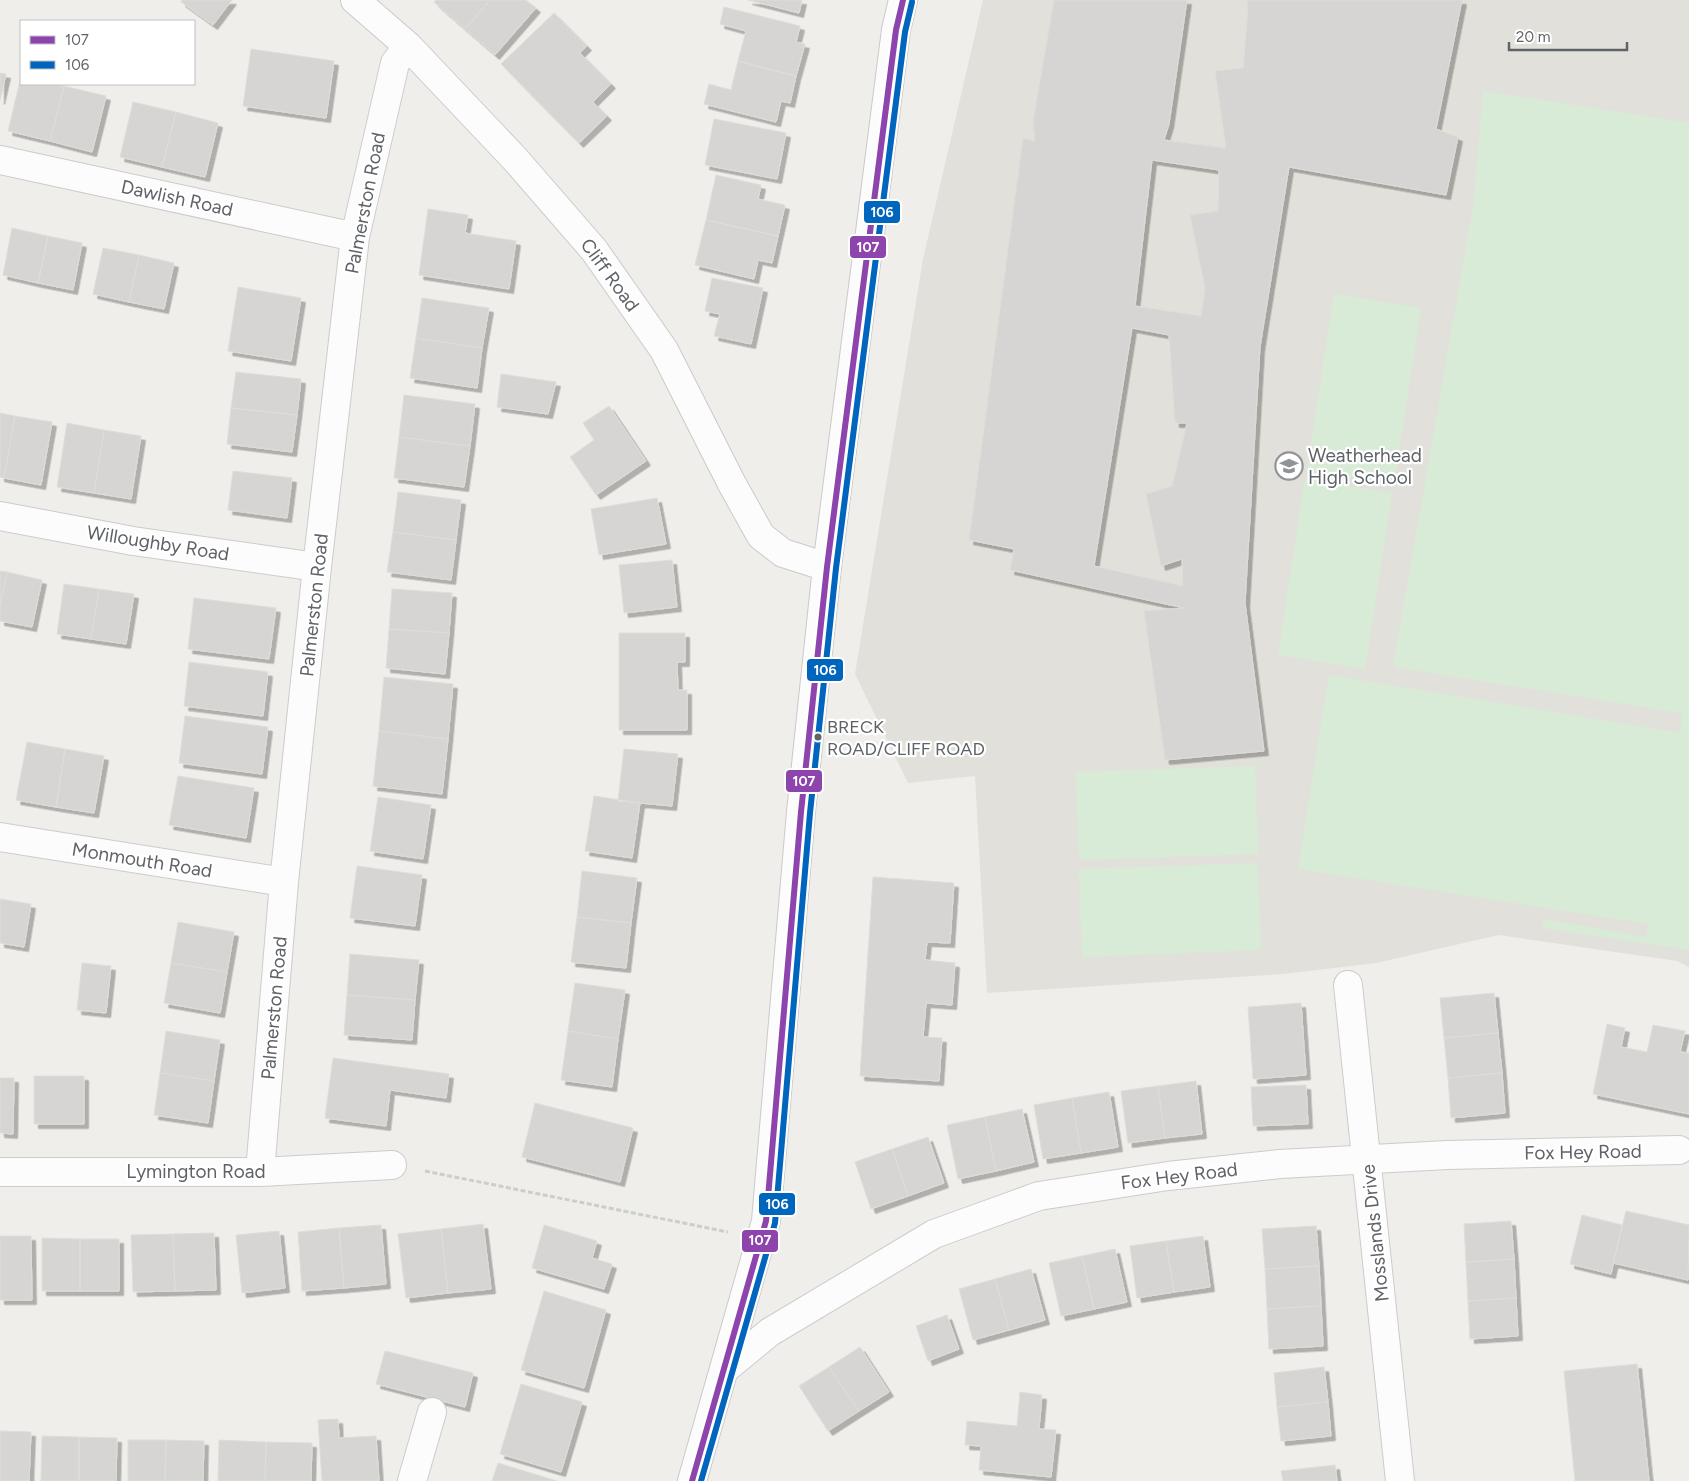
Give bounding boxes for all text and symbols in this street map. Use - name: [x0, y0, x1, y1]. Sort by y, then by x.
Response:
- legend: [20, 20, 195, 85]
- scale bar: [1509, 20, 1626, 52]
- text: 20 m: [1516, 28, 1550, 46]
- text: 107: [65, 31, 89, 49]
- text: 106: [65, 56, 90, 74]
- street label: Palmerston Road: [340, 130, 390, 276]
- street label: Dawlish Road: [119, 175, 235, 221]
- line badge: 106: [863, 200, 901, 224]
- text: 106: [870, 204, 894, 221]
- street label: Cliff Road: [576, 234, 644, 316]
- line badge: 107: [849, 235, 887, 259]
- text: 107: [857, 239, 880, 256]
- place label: Weatherhead High School: [1308, 444, 1422, 489]
- school or university icon: Weatherhead High School: [1274, 451, 1304, 481]
- street label: Willoughby Road: [85, 520, 231, 566]
- street label: Palmerston Road: [295, 532, 333, 678]
- line badge: 106: [806, 658, 844, 682]
- text: 106: [813, 662, 837, 679]
- place label: BRECK ROAD/CLIFF ROAD: [827, 716, 985, 760]
- marker: BRECK ROAD/CLIFF ROAD: [813, 732, 823, 742]
- line badge: 107: [785, 769, 823, 793]
- text: 107: [793, 773, 816, 790]
- street label: Monmouth Road: [70, 838, 214, 882]
- street label: Palmerston Road: [256, 935, 292, 1081]
- street label: Fox Hey Road: [1524, 1139, 1642, 1165]
- street label: Fox Hey Road: [1119, 1157, 1239, 1195]
- street label: Lymington Road: [126, 1160, 266, 1183]
- street label: Mosslands Drive: [1356, 1163, 1394, 1303]
- line badge: 106: [758, 1192, 796, 1216]
- text: 106: [765, 1196, 789, 1213]
- line badge: 107: [741, 1229, 779, 1253]
- text: 107: [749, 1232, 772, 1249]

